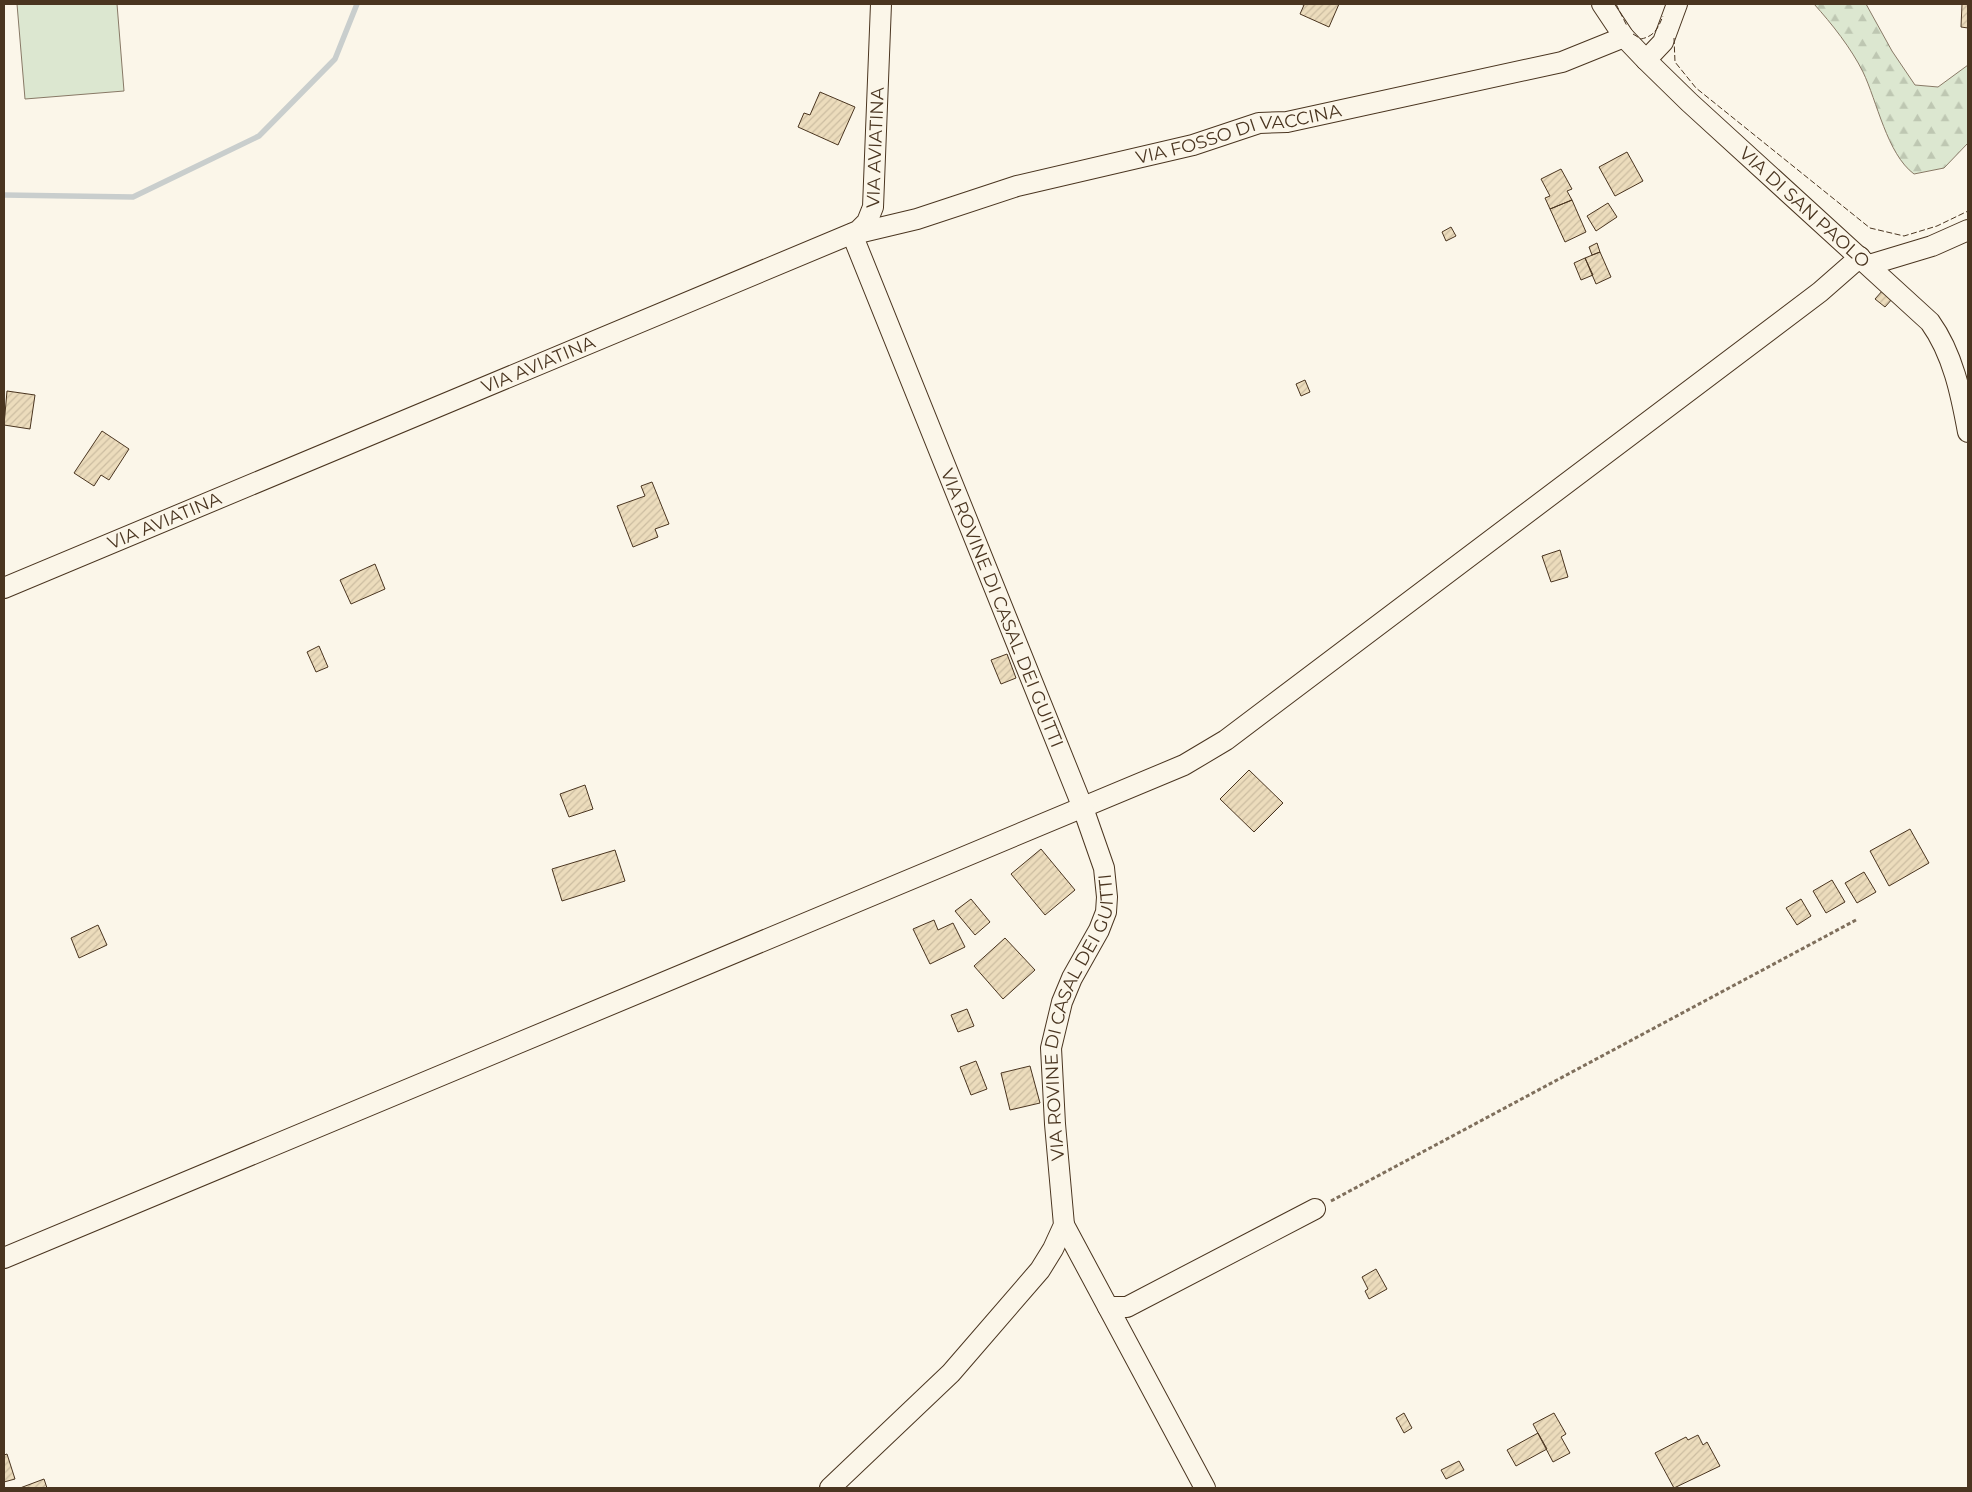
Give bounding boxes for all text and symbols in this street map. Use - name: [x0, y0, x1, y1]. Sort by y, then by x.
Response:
- street label: VIA AVIATINA: [862, 87, 889, 208]
- street label: VIA FOSSO DI VACCINA: [1134, 99, 1343, 169]
- street label: VIA DI SAN PAOLO: [1735, 142, 1874, 273]
- street label: VIA AVIATINA: [478, 331, 598, 398]
- street label: VIA ROVINE DI CASAL DEI GUITTI: [936, 465, 1068, 751]
- street label: VIA AVIATINA: [104, 487, 225, 554]
- street label: VIA ROVINE DI CASAL DEI GUITTI: [1040, 873, 1119, 1162]

